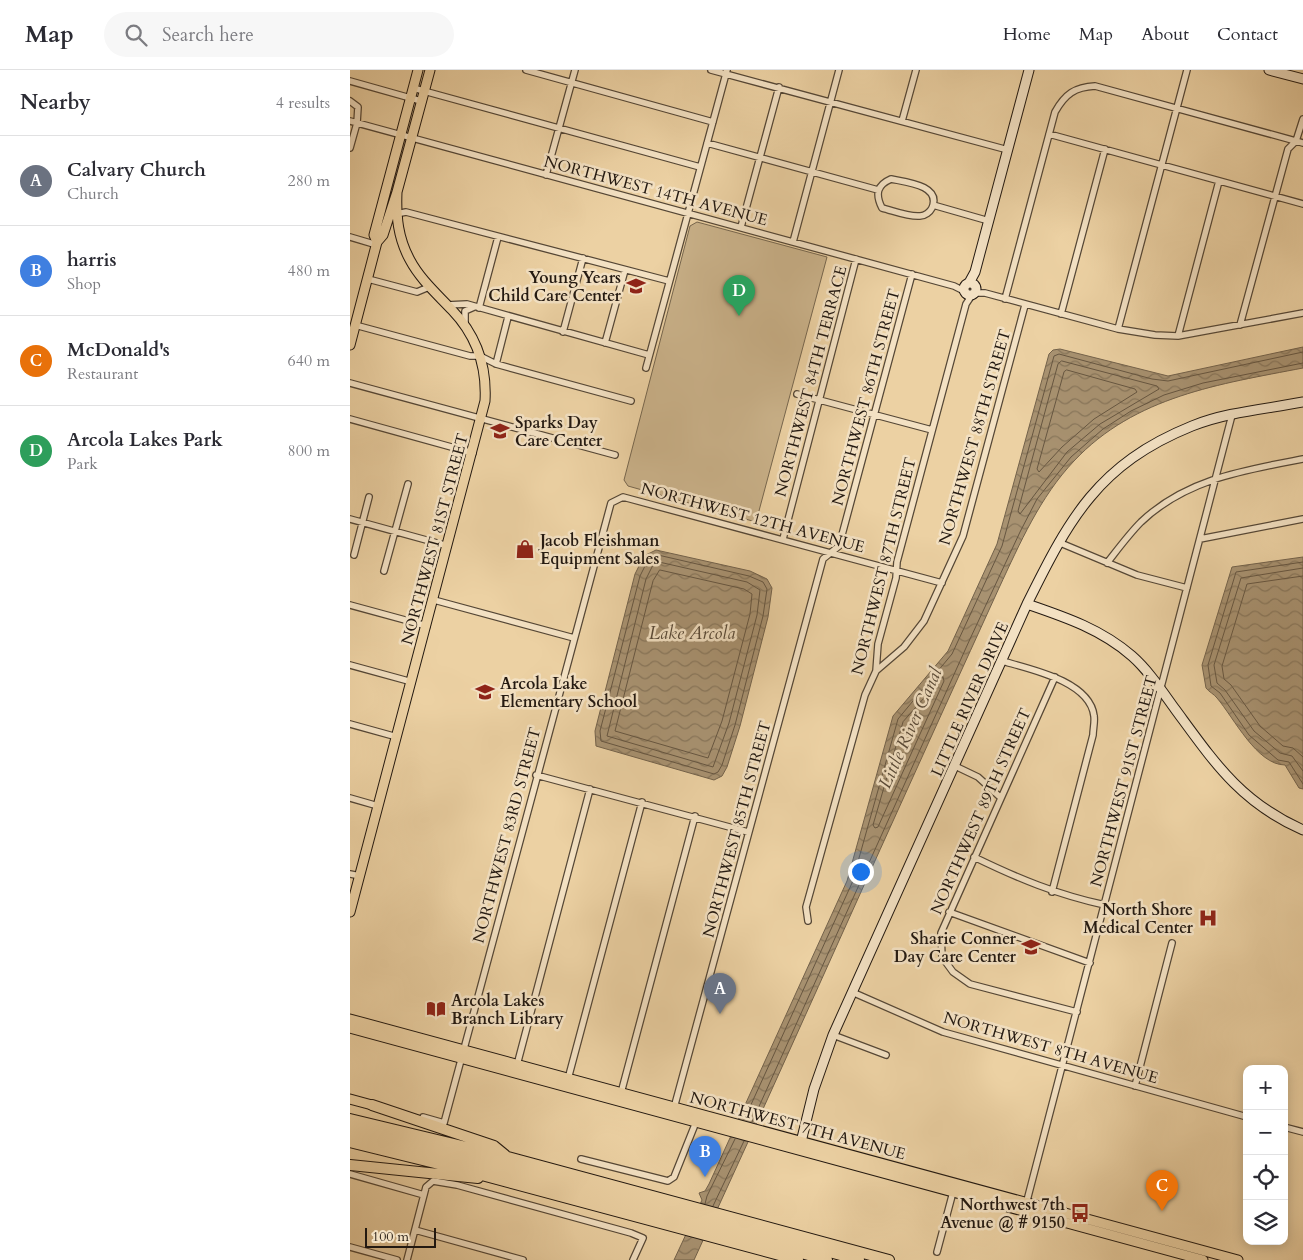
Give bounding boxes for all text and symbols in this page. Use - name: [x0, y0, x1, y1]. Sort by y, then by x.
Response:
- search box: [104, 12, 454, 57]
- text: Map: [25, 18, 74, 51]
- icon: search: [122, 21, 150, 49]
- text: Search here: [162, 22, 254, 48]
- text: Home: [1003, 22, 1051, 47]
- text: Map: [1079, 22, 1113, 47]
- text: About: [1141, 22, 1189, 47]
- text: Contact: [1217, 22, 1278, 47]
- text: Nearby: [20, 88, 91, 117]
- text: 4 results: [276, 92, 330, 114]
- street label: NORTHWEST 14TH AVENUE: [541, 150, 770, 231]
- text: Calvary Church: [67, 157, 206, 183]
- text: A: [30, 170, 42, 192]
- text: 280 m: [288, 170, 330, 192]
- text: Church: [67, 183, 119, 205]
- text: harris: [67, 247, 117, 273]
- text: B: [30, 260, 42, 282]
- text: 480 m: [288, 260, 330, 282]
- street label: NORTHWEST 84TH TERRACE: [769, 263, 852, 499]
- place label: Young Years Child Care Center: [488, 267, 622, 307]
- text: Shop: [67, 273, 101, 295]
- school or university icon: Young Years Child Care Center: [625, 275, 647, 297]
- pin: D: [723, 275, 755, 316]
- street label: NORTHWEST 86TH STREET: [826, 286, 906, 508]
- street label: NORTHWEST 88TH STREET: [934, 327, 1016, 548]
- text: McDonald's: [67, 337, 170, 363]
- text: C: [30, 350, 42, 372]
- text: 640 m: [288, 350, 330, 372]
- text: Restaurant: [67, 363, 138, 385]
- place label: Sparks Day Care Center: [515, 412, 603, 452]
- school or university icon: Sparks Day Care Center: [489, 420, 511, 442]
- text: Arcola Lakes Park: [67, 427, 223, 453]
- street label: NORTHWEST 81ST STREET: [396, 431, 474, 647]
- text: D: [29, 440, 43, 462]
- text: 800 m: [288, 440, 330, 462]
- text: Park: [67, 453, 98, 475]
- street label: NORTHWEST 87TH STREET: [846, 455, 922, 677]
- street label: NORTHWEST 12TH AVENUE: [638, 477, 867, 558]
- place label: Jacob Fleishman Equipment Sales: [538, 530, 660, 570]
- shop icon: Jacob Fleishman Equipment Sales: [514, 538, 536, 560]
- street label: LITTLE RIVER DRIVE: [926, 618, 1014, 780]
- water label: Lake Arcola: [649, 621, 735, 646]
- water label: Little River Canal: [873, 663, 949, 793]
- place label: Arcola Lake Elementary School: [500, 673, 638, 713]
- street label: NORTHWEST 91ST STREET: [1085, 673, 1163, 889]
- school or university icon: Arcola Lake Elementary School: [474, 681, 496, 703]
- street label: NORTHWEST 89TH STREET: [925, 705, 1036, 918]
- street label: NORTHWEST 85TH STREET: [697, 718, 777, 940]
- street label: NORTHWEST 83RD STREET: [468, 725, 546, 945]
- your location: [848, 859, 874, 885]
- place label: North Shore Medical Center: [1083, 899, 1194, 939]
- hospital icon: North Shore Medical Center: [1197, 907, 1219, 929]
- place label: Sharie Conner Day Care Center: [894, 928, 1017, 968]
- school or university icon: Sharie Conner Day Care Center: [1020, 936, 1042, 958]
- pin: A: [704, 973, 736, 1014]
- place label: Arcola Lakes Branch Library: [451, 990, 564, 1030]
- library icon: Arcola Lakes Branch Library: [425, 998, 447, 1020]
- street label: NORTHWEST 8TH AVENUE: [941, 1007, 1161, 1089]
- map controls: [1243, 1065, 1288, 1245]
- button: +: [1243, 1065, 1288, 1110]
- street label: NORTHWEST 7TH AVENUE: [687, 1087, 908, 1165]
- button: −: [1243, 1110, 1288, 1155]
- pin: B: [689, 1136, 721, 1177]
- button: locate: [1243, 1155, 1288, 1200]
- pin: C: [1146, 1170, 1178, 1211]
- place label: Northwest 7th Avenue @ # 9150: [940, 1194, 1065, 1234]
- button: layers: [1243, 1200, 1288, 1245]
- bus stop icon: Northwest 7th Avenue @ # 9150: [1069, 1202, 1091, 1224]
- scale bar: [365, 1225, 436, 1248]
- text: 100 m: [372, 1227, 409, 1246]

